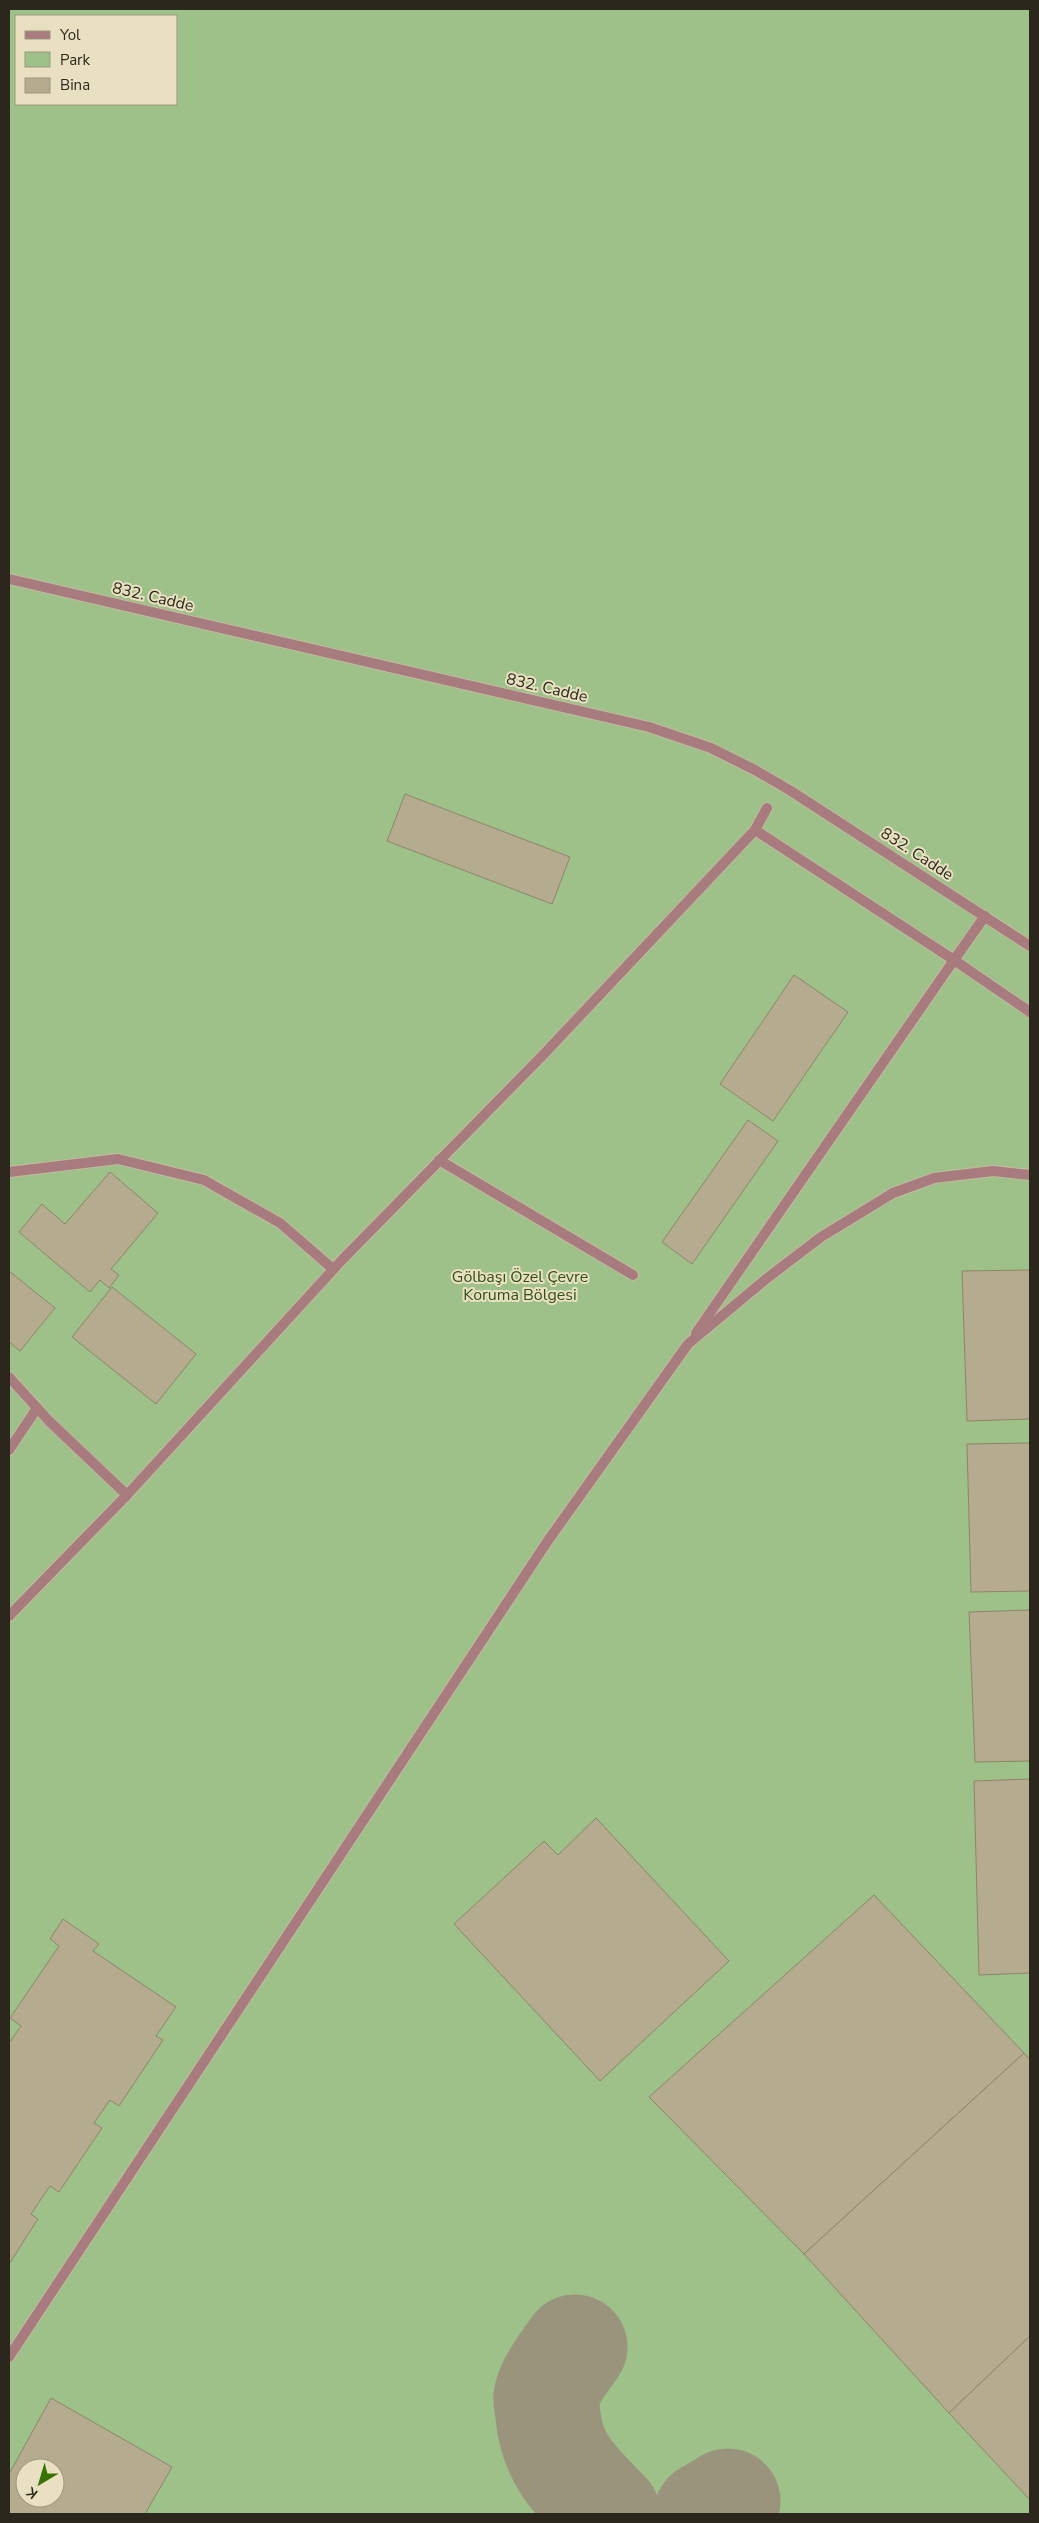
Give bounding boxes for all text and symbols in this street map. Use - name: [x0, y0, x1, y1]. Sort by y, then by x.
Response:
- legend: [15, 15, 178, 105]
- text: Yol: [59, 25, 81, 45]
- text: Park: [60, 50, 90, 70]
- text: Bina: [60, 75, 90, 95]
- street label: 832. Cadde: [110, 577, 196, 617]
- street label: 832. Cadde: [504, 668, 590, 708]
- street label: 832. Cadde: [876, 822, 958, 886]
- park label: Gölbaşı Özel Çevre Koruma Bölgesi: [452, 1266, 588, 1306]
- north arrow: [15, 2458, 65, 2508]
- text: K: [22, 2482, 42, 2503]

